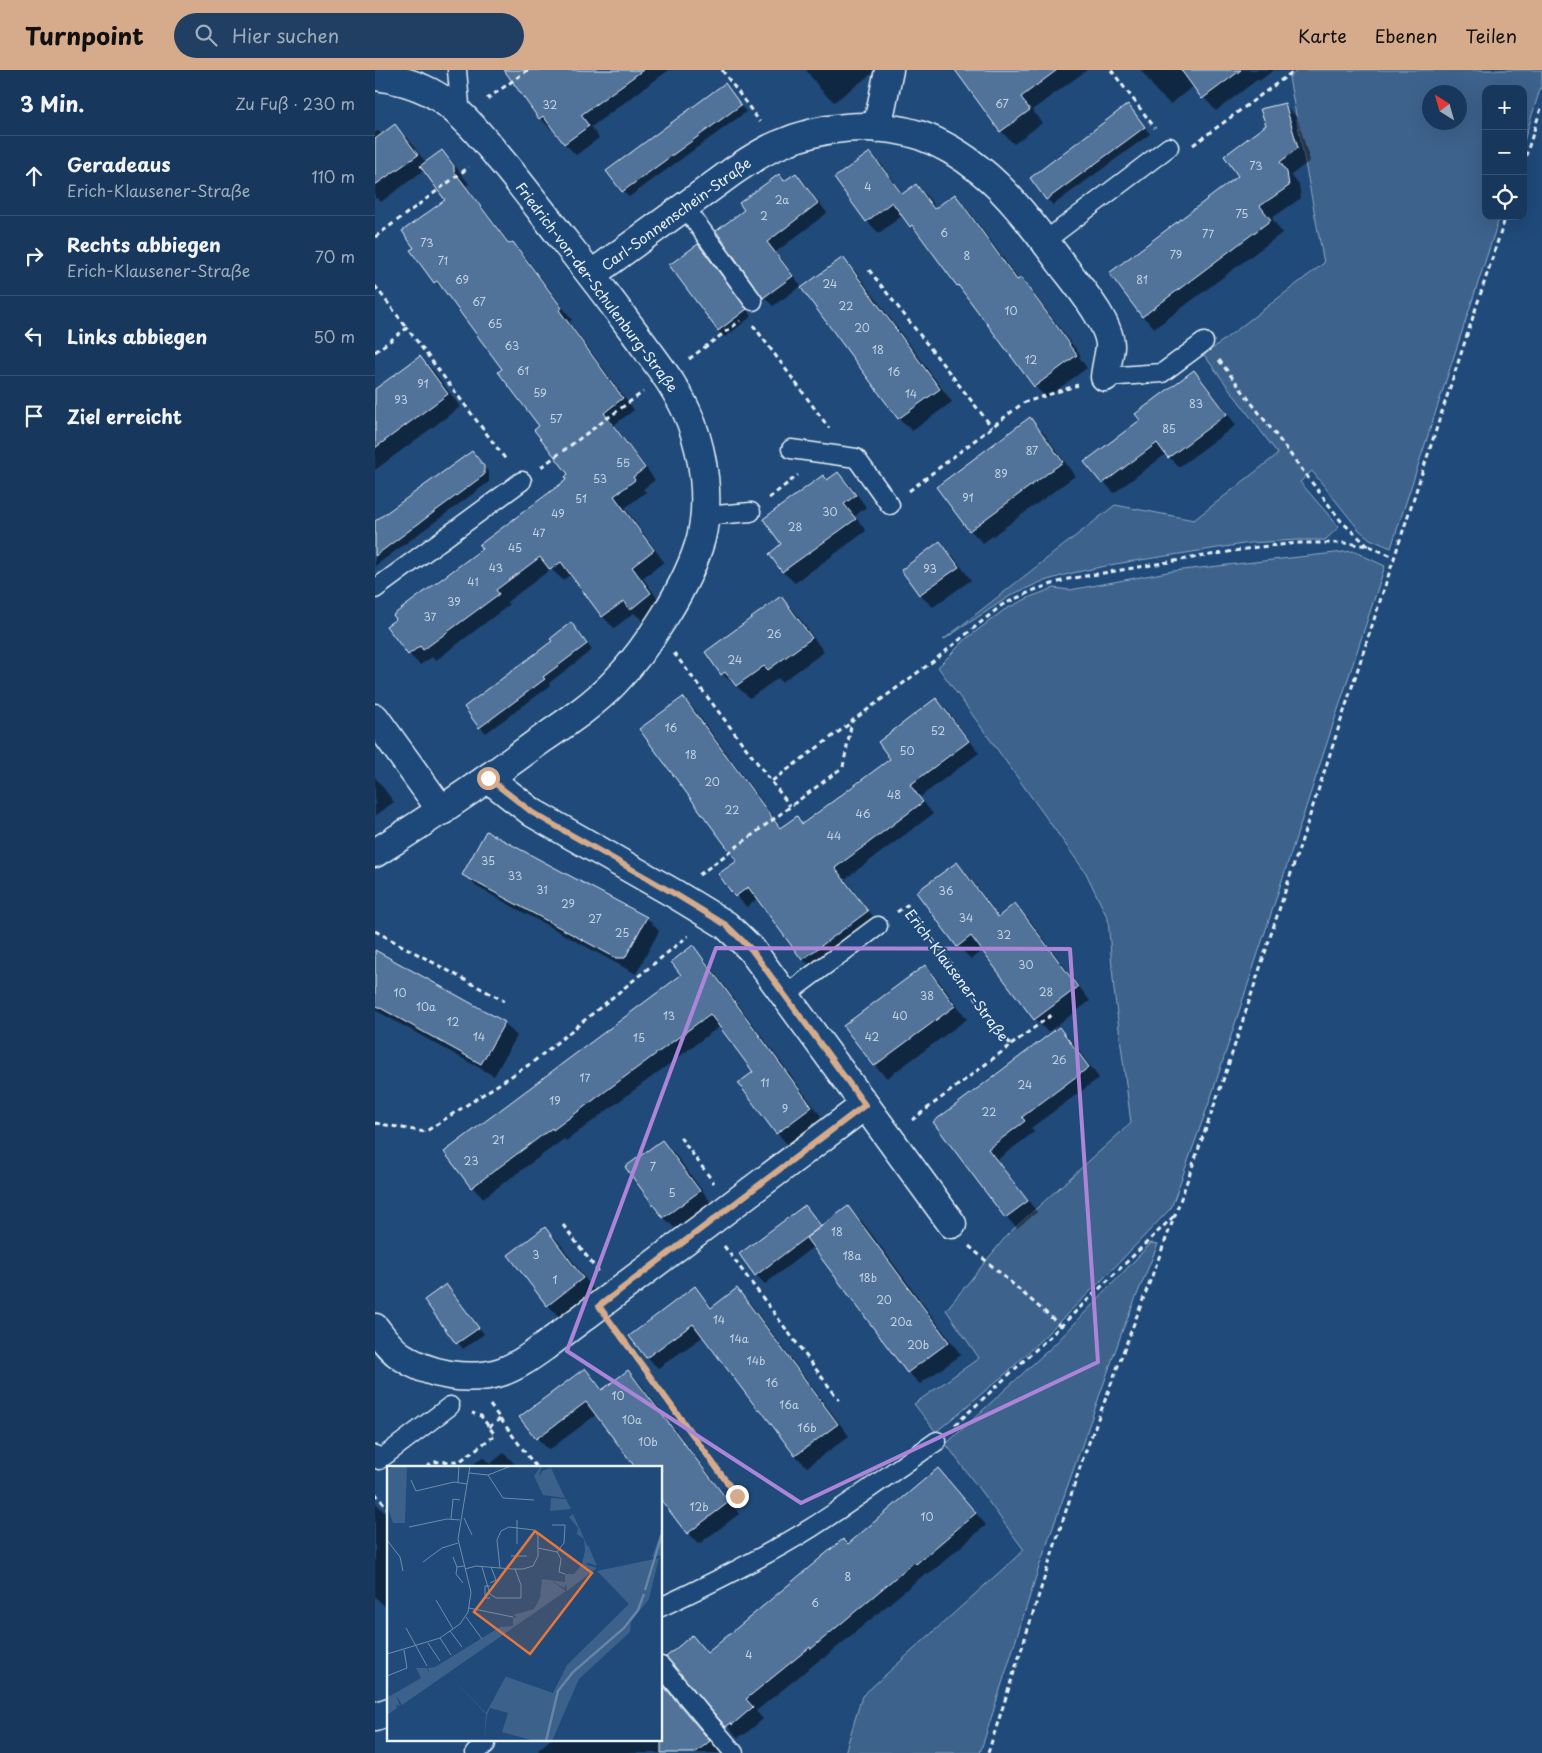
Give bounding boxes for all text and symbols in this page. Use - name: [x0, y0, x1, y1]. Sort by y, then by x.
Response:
- search box: [174, 13, 524, 58]
- text: Turnpoint: [25, 17, 144, 53]
- icon: search: [192, 21, 220, 49]
- text: Hier suchen: [232, 21, 339, 49]
- text: Karte: [1298, 22, 1347, 49]
- text: Ebenen: [1375, 22, 1438, 49]
- text: Teilen: [1466, 22, 1517, 49]
- north arrow: [1422, 85, 1467, 130]
- map controls: [1482, 85, 1527, 220]
- button: +: [1482, 85, 1527, 130]
- text: 3 Min.: [20, 87, 84, 119]
- text: Zu Fuß · 230 m: [235, 91, 355, 115]
- house number: 67: [995, 95, 1009, 112]
- house number: 32: [543, 96, 558, 113]
- button: −: [1482, 130, 1527, 175]
- text: Geradeaus: [67, 150, 171, 178]
- street label: Carl-Sonnenschein-Straße: [597, 152, 755, 276]
- house number: 73: [1249, 157, 1263, 174]
- icon: ahead: [20, 162, 48, 190]
- text: 110 m: [312, 164, 355, 188]
- button: locate: [1482, 175, 1527, 220]
- text: Erich-Klausener-Straße: [67, 178, 250, 202]
- street label: Friedrich-von-der-Schulenburg-Straße: [511, 178, 683, 396]
- house number: 4: [864, 178, 872, 195]
- house number: 2a: [775, 191, 789, 208]
- house number: 75: [1236, 205, 1248, 222]
- house number: 2: [760, 207, 768, 224]
- house number: 6: [940, 224, 948, 241]
- house number: 77: [1202, 225, 1214, 242]
- text: Rechts abbiegen: [67, 230, 221, 258]
- house number: 73: [420, 234, 434, 251]
- icon: right: [20, 242, 48, 270]
- text: 70 m: [315, 244, 355, 268]
- house number: 79: [1170, 246, 1182, 263]
- house number: 8: [964, 247, 971, 264]
- house number: 71: [438, 252, 448, 269]
- text: Erich-Klausener-Straße: [67, 258, 250, 282]
- house number: 69: [455, 271, 469, 288]
- house number: 81: [1136, 271, 1148, 288]
- house number: 24: [823, 275, 837, 292]
- house number: 67: [472, 293, 486, 310]
- house number: 22: [839, 297, 853, 314]
- house number: 10: [1005, 302, 1017, 319]
- house number: 65: [488, 315, 502, 332]
- house number: 20: [854, 319, 870, 336]
- icon: left: [20, 322, 48, 350]
- text: Links abbiegen: [67, 322, 207, 350]
- text: 50 m: [314, 324, 355, 348]
- house number: 63: [505, 337, 519, 354]
- house number: 18: [872, 341, 884, 358]
- house number: 12: [1025, 351, 1038, 368]
- house number: 61: [517, 362, 529, 379]
- house number: 16: [888, 363, 901, 380]
- house number: 91: [417, 375, 429, 392]
- house number: 59: [533, 384, 547, 401]
- house number: 14: [905, 385, 917, 402]
- house number: 93: [394, 391, 408, 408]
- house number: 83: [1189, 395, 1203, 412]
- icon: arrive: [20, 402, 48, 430]
- text: Ziel erreicht: [67, 402, 182, 430]
- house number: 57: [549, 410, 563, 427]
- house number: 85: [1162, 420, 1176, 437]
- house number: 87: [1026, 442, 1038, 459]
- house number: 55: [616, 454, 630, 471]
- house number: 89: [994, 465, 1008, 482]
- house number: 53: [593, 470, 607, 487]
- house number: 91: [962, 489, 974, 506]
- house number: 51: [575, 490, 587, 507]
- house number: 30: [822, 503, 838, 520]
- house number: 49: [551, 505, 565, 522]
- house number: 28: [788, 518, 802, 535]
- house number: 47: [533, 524, 546, 541]
- house number: 45: [508, 539, 522, 556]
- house number: 43: [489, 559, 503, 576]
- house number: 93: [923, 560, 937, 577]
- house number: 41: [467, 573, 479, 590]
- house number: 39: [447, 593, 461, 610]
- house number: 37: [424, 608, 437, 625]
- house number: 26: [766, 625, 782, 642]
- house number: 24: [728, 651, 742, 668]
- house number: 16: [665, 719, 678, 736]
- house number: 52: [931, 722, 945, 739]
- house number: 50: [899, 742, 915, 759]
- house number: 18: [685, 746, 697, 763]
- route start: [477, 767, 500, 790]
- house number: 20: [704, 773, 720, 790]
- house number: 48: [887, 786, 901, 803]
- house number: 22: [725, 801, 739, 818]
- house number: 46: [856, 805, 871, 822]
- house number: 44: [827, 827, 841, 844]
- house number: 35: [481, 852, 495, 869]
- house number: 33: [508, 867, 522, 884]
- house number: 31: [536, 881, 548, 898]
- house number: 36: [939, 882, 954, 899]
- house number: 29: [561, 895, 575, 912]
- street label: Erich-Klausener-Straße: [900, 905, 1014, 1045]
- house number: 34: [959, 909, 973, 926]
- house number: 27: [588, 910, 602, 927]
- house number: 25: [615, 924, 629, 941]
- house number: 32: [997, 926, 1012, 943]
- house number: 30: [1018, 956, 1034, 973]
- house number: 28: [1039, 983, 1053, 1000]
- house number: 10: [394, 984, 406, 1001]
- house number: 38: [920, 987, 934, 1004]
- house number: 10a: [416, 998, 436, 1015]
- house number: 13: [663, 1007, 675, 1024]
- house number: 40: [892, 1007, 908, 1024]
- house number: 12: [447, 1013, 460, 1030]
- house number: 14: [473, 1028, 485, 1045]
- house number: 42: [865, 1028, 880, 1045]
- house number: 15: [633, 1029, 645, 1046]
- house number: 26: [1051, 1051, 1067, 1068]
- house number: 17: [580, 1069, 591, 1086]
- house number: 11: [760, 1074, 770, 1091]
- house number: 24: [1018, 1076, 1032, 1093]
- house number: 19: [549, 1092, 561, 1109]
- house number: 9: [782, 1100, 788, 1117]
- house number: 22: [982, 1103, 996, 1120]
- house number: 21: [492, 1131, 504, 1148]
- house number: 23: [464, 1152, 478, 1169]
- house number: 7: [650, 1158, 656, 1175]
- house number: 5: [668, 1184, 676, 1201]
- house number: 18: [831, 1223, 843, 1240]
- house number: 3: [532, 1246, 540, 1263]
- house number: 18a: [843, 1247, 861, 1264]
- house number: 18b: [859, 1269, 877, 1286]
- house number: 1: [553, 1271, 558, 1288]
- house number: 20: [876, 1291, 892, 1308]
- house number: 14: [713, 1311, 725, 1328]
- house number: 20a: [890, 1313, 912, 1330]
- house number: 14a: [729, 1330, 749, 1347]
- house number: 20b: [907, 1336, 929, 1353]
- house number: 14b: [747, 1352, 765, 1369]
- house number: 16: [766, 1374, 779, 1391]
- house number: 10: [612, 1387, 624, 1404]
- house number: 16a: [779, 1396, 799, 1413]
- house number: 10a: [622, 1411, 642, 1428]
- house number: 16b: [798, 1419, 817, 1436]
- house number: 10b: [638, 1433, 658, 1450]
- inset map: [387, 1466, 663, 1740]
- route end: [726, 1485, 749, 1508]
- house number: 12b: [689, 1498, 709, 1515]
- house number: 10: [921, 1508, 933, 1525]
- house number: 8: [845, 1568, 852, 1585]
- house number: 6: [811, 1594, 819, 1611]
- house number: 4: [745, 1646, 753, 1663]

